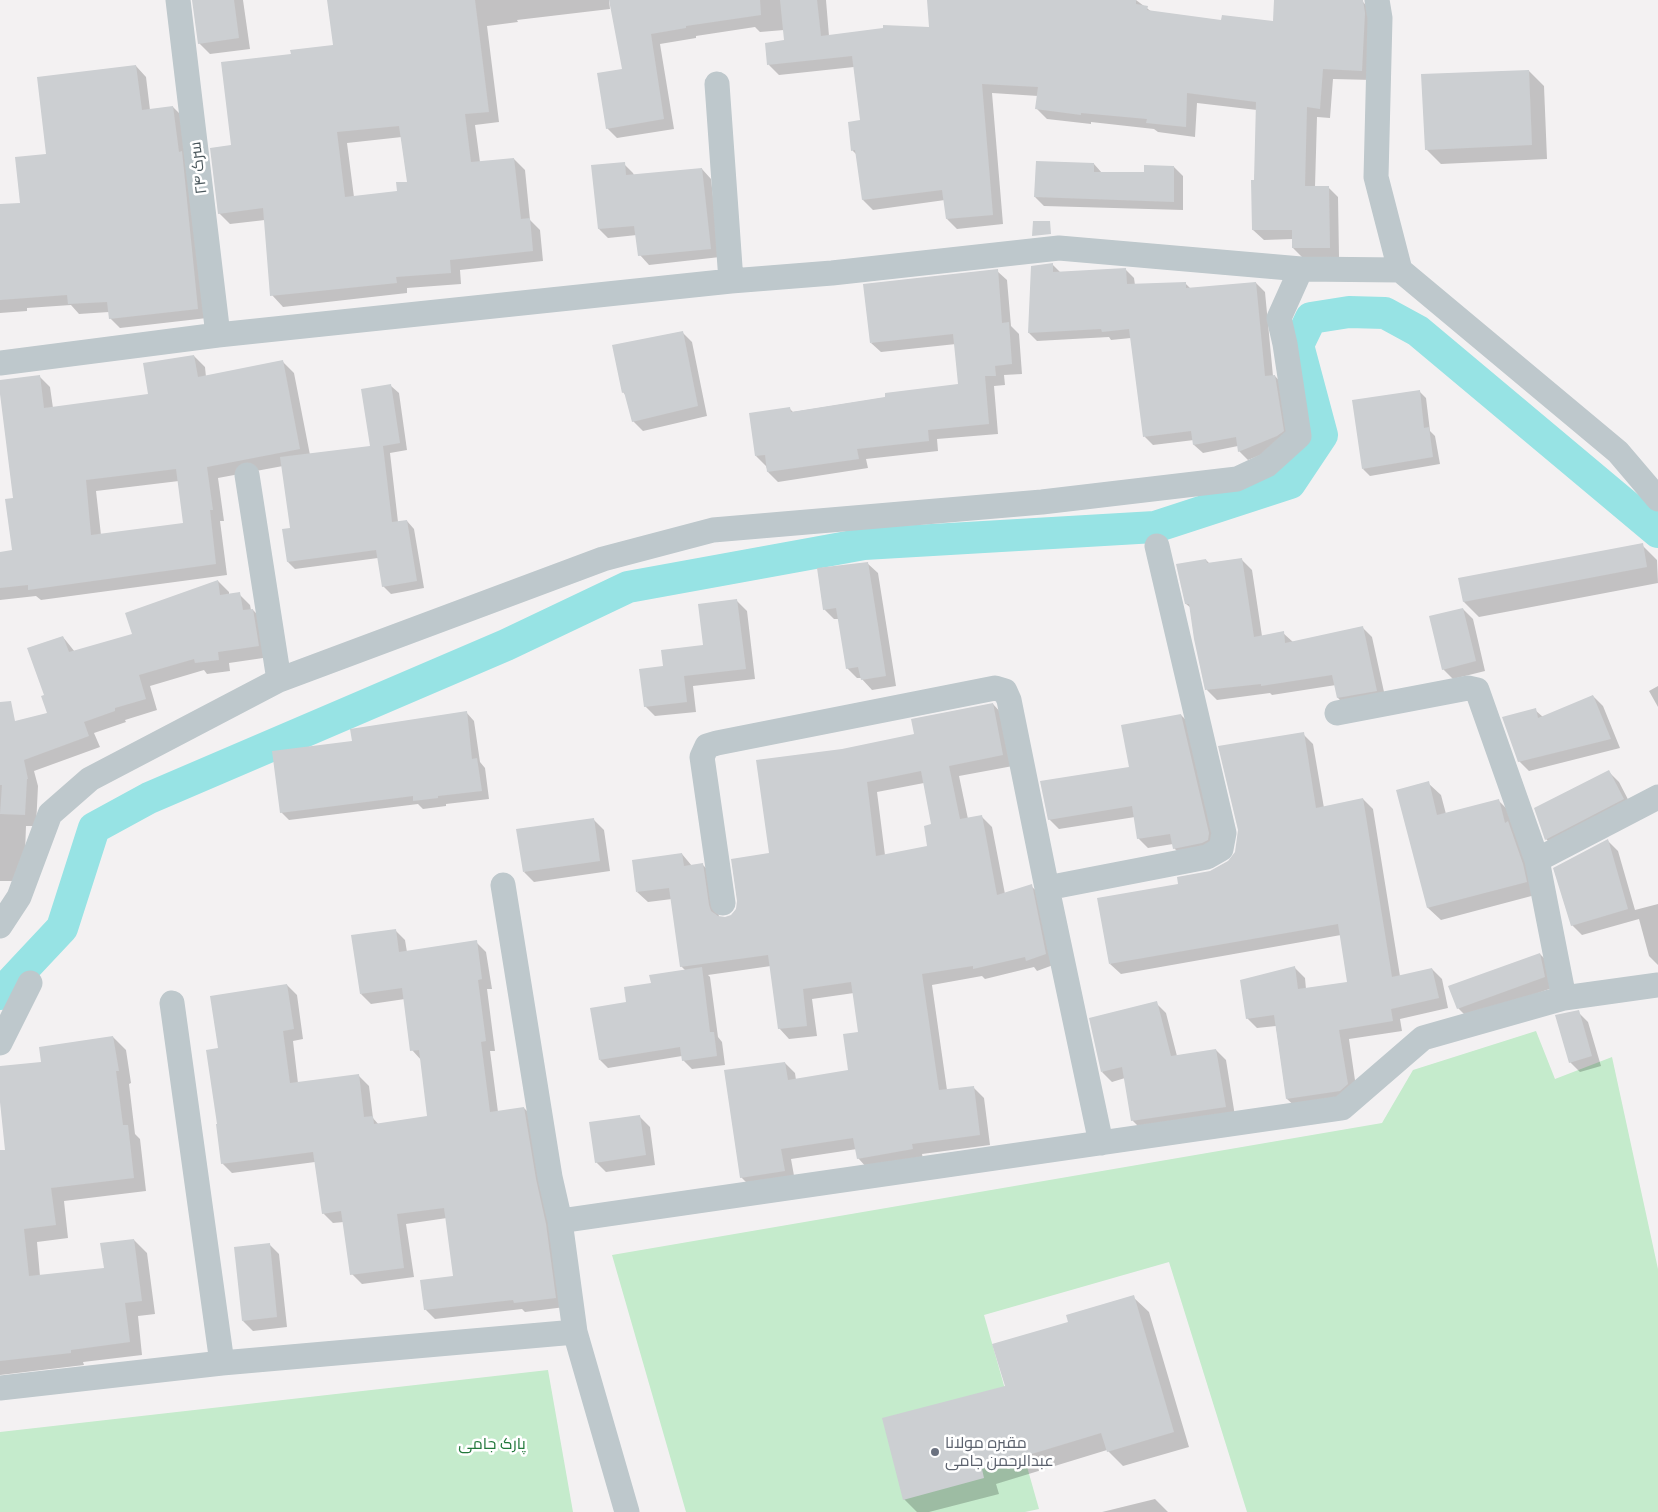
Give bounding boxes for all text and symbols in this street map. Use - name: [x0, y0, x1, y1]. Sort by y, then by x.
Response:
- street label: سرک ۲۴: [185, 141, 211, 195]
- place label: مقبره مولانا عبدالرحمن جامی: [945, 1433, 1054, 1471]
- park label: پارک جامی: [458, 1434, 526, 1454]
- marker: مقبره مولانا عبدالرحمن جامی: [929, 1446, 941, 1458]

